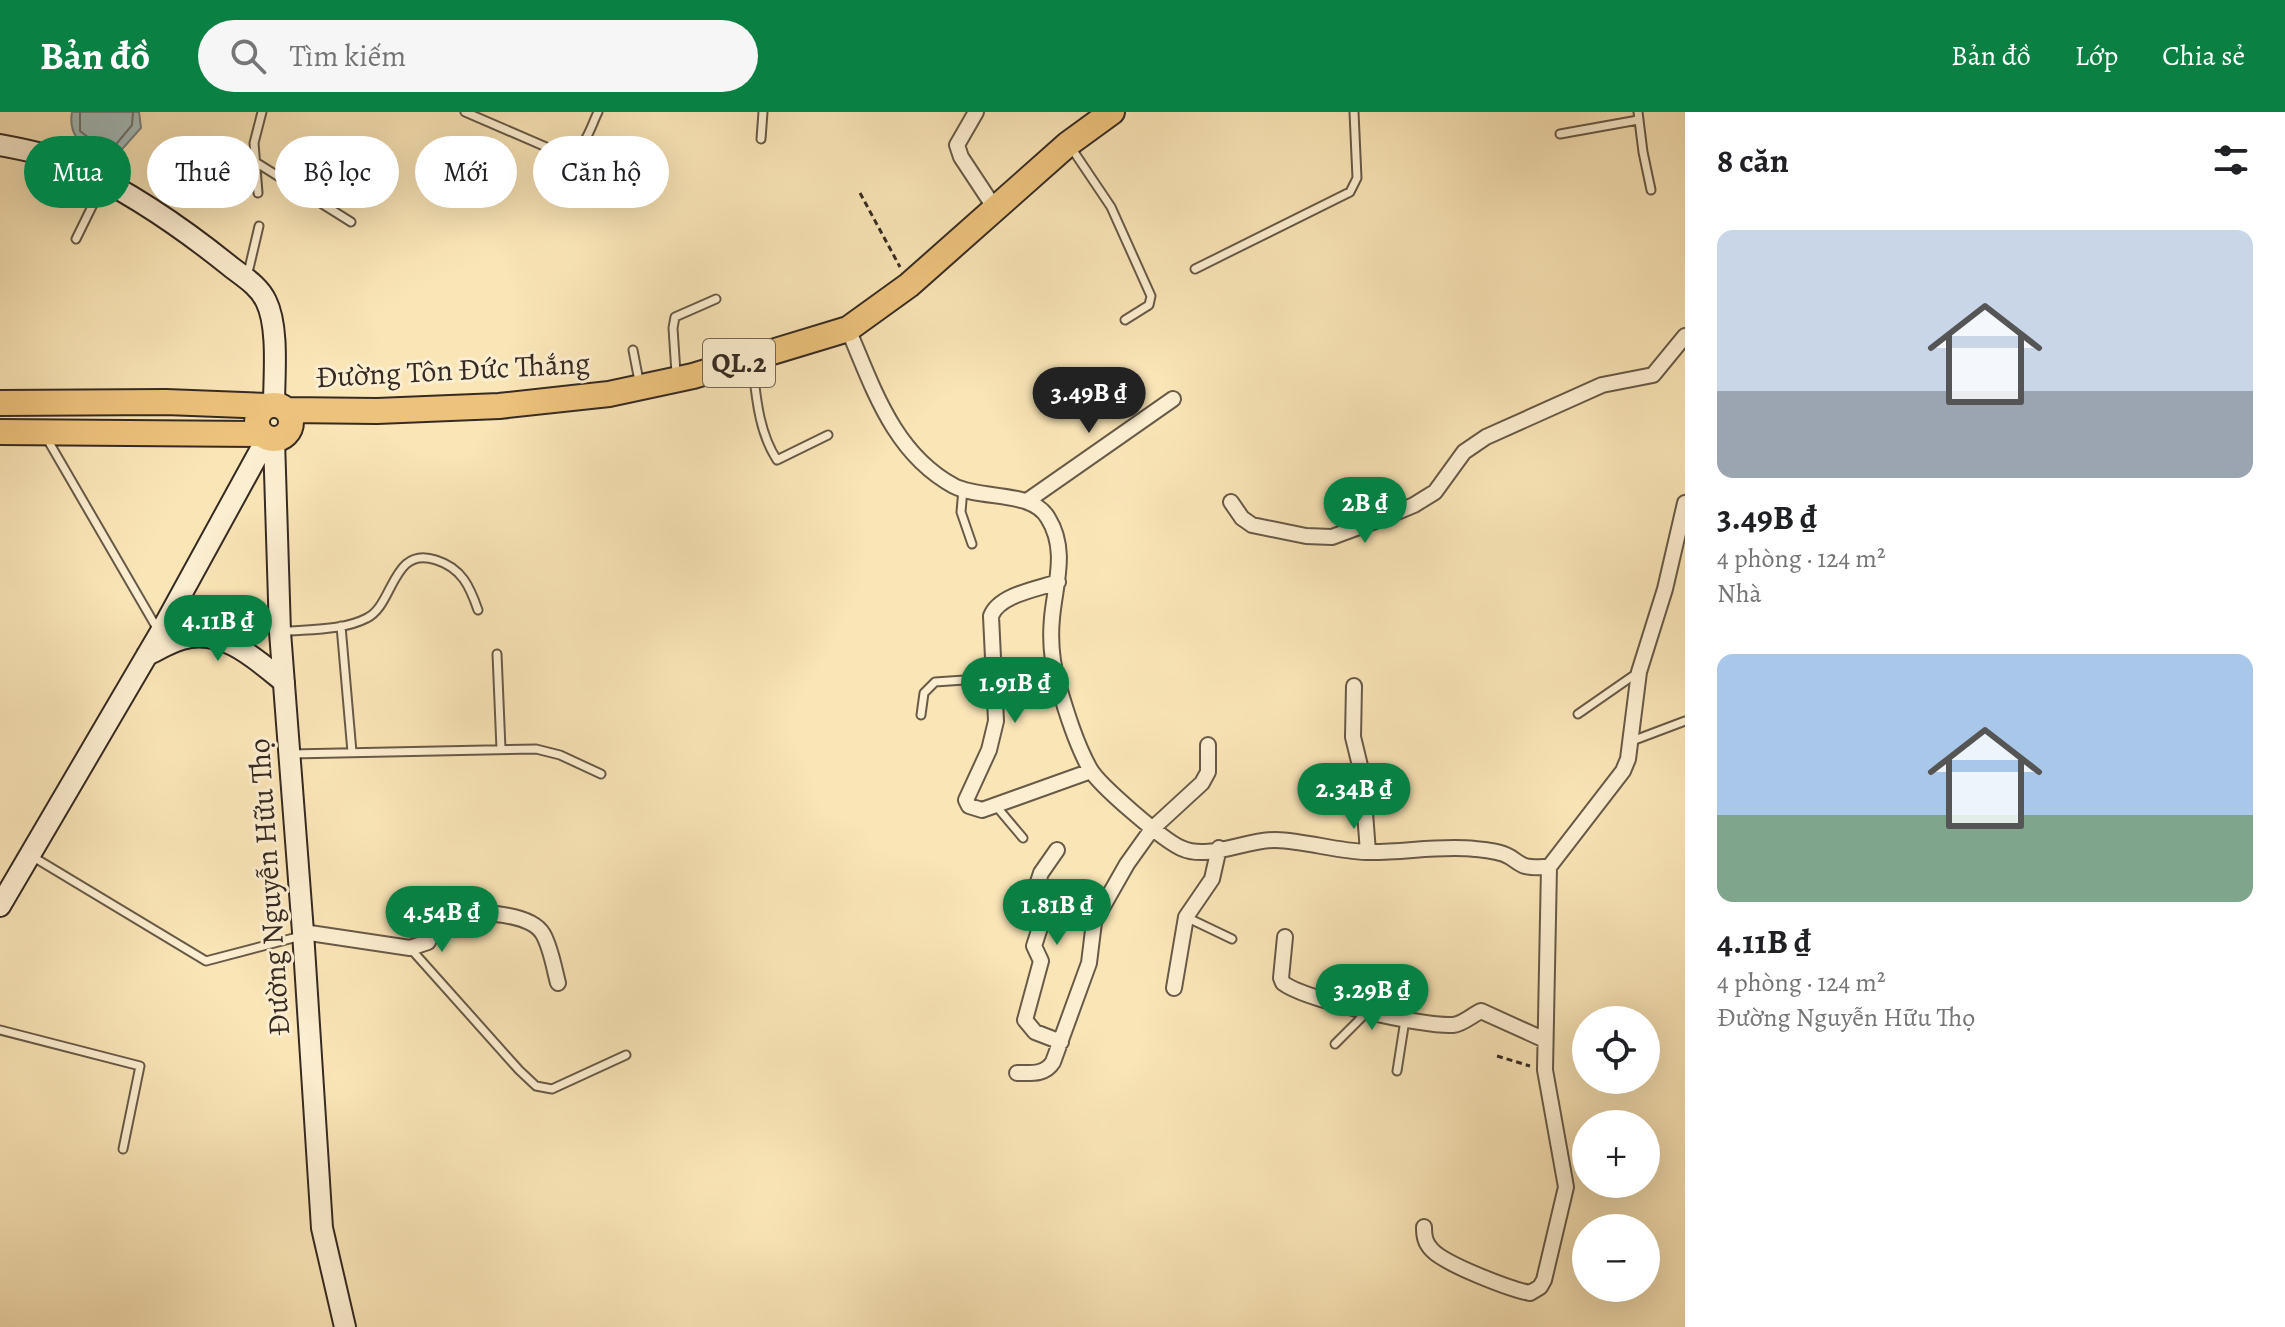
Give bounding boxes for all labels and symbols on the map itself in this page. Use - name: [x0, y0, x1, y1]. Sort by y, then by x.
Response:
- road number: QL.2: [703, 339, 775, 387]
- street label: Đường Tôn Đức Thắng: [315, 343, 591, 397]
- pin: 3.49B ₫: [1015, 367, 1163, 435]
- pin: 2B ₫: [1318, 477, 1412, 545]
- pin: 4.11B ₫: [144, 595, 292, 663]
- pin: 1.91B ₫: [941, 657, 1089, 725]
- street label: Đường Nguyễn Hữu Thọ: [239, 737, 299, 1037]
- pin: 2.34B ₫: [1280, 763, 1428, 831]
- pin: 1.81B ₫: [983, 879, 1131, 947]
- pin: 4.54B ₫: [368, 886, 516, 954]
- pin: 3.29B ₫: [1298, 964, 1446, 1032]

